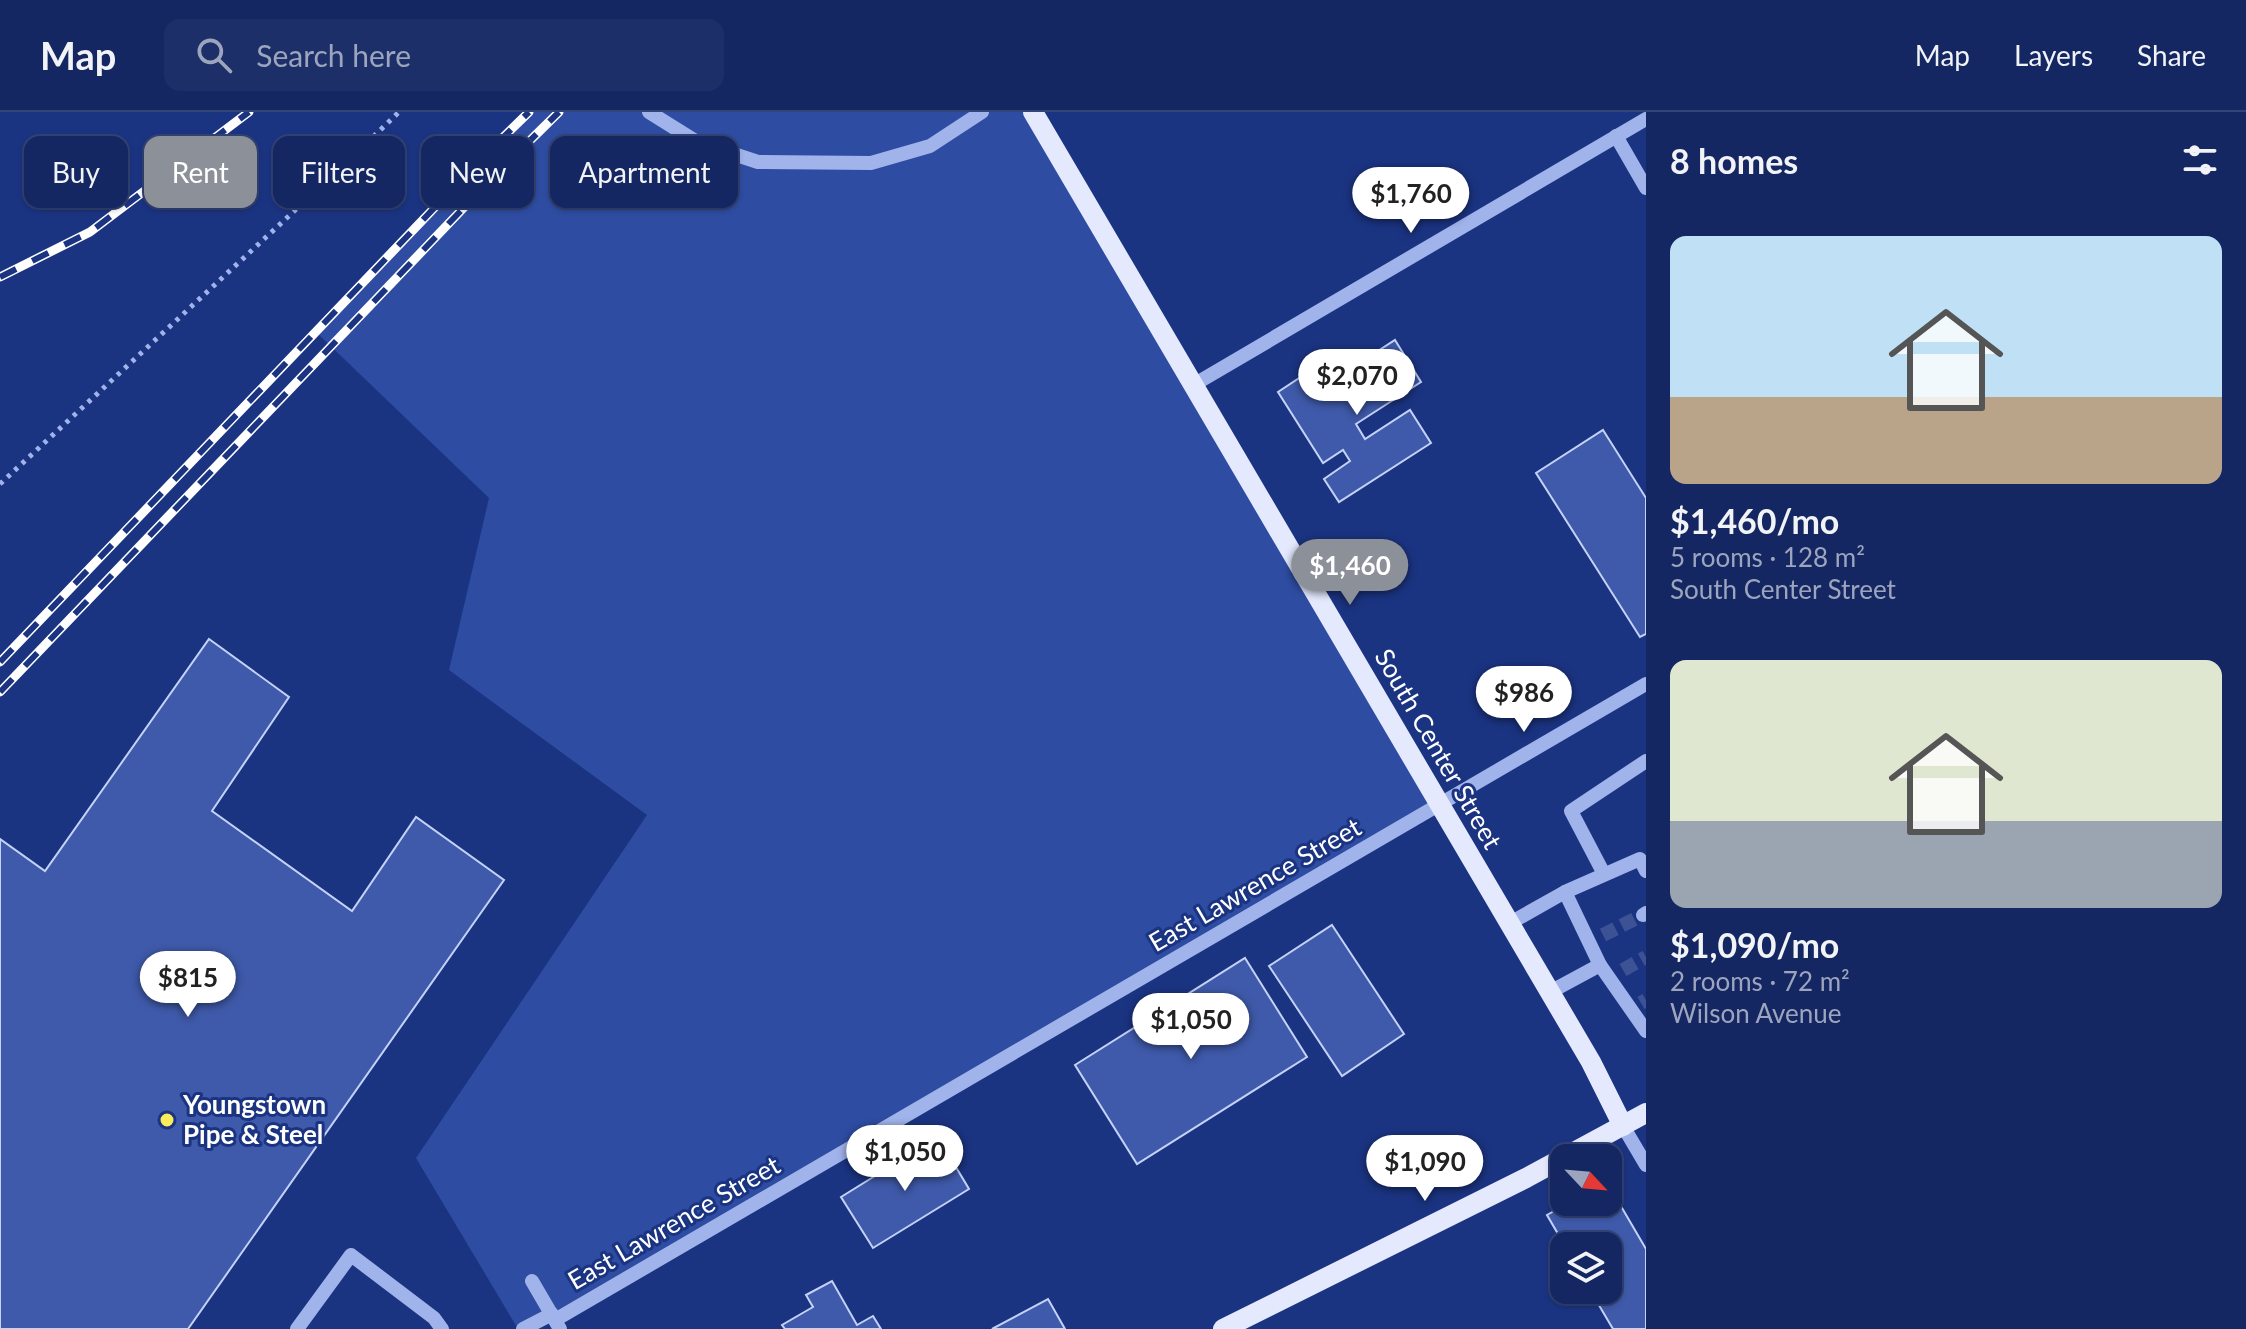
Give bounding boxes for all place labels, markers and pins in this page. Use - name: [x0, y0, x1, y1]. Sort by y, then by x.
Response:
- pin: $1,760: [1346, 167, 1476, 235]
- pin: $2,070: [1292, 349, 1422, 417]
- pin: $1,460: [1285, 539, 1415, 607]
- pin: $986: [1477, 666, 1571, 734]
- pin: $815: [141, 951, 235, 1019]
- pin: $1,050: [1126, 993, 1256, 1061]
- place label: Youngstown Pipe & Steel: [182, 1088, 326, 1150]
- marker: Youngstown Pipe & Steel: [158, 1111, 176, 1129]
- pin: $1,050: [840, 1125, 970, 1193]
- pin: $1,090: [1360, 1135, 1490, 1203]

